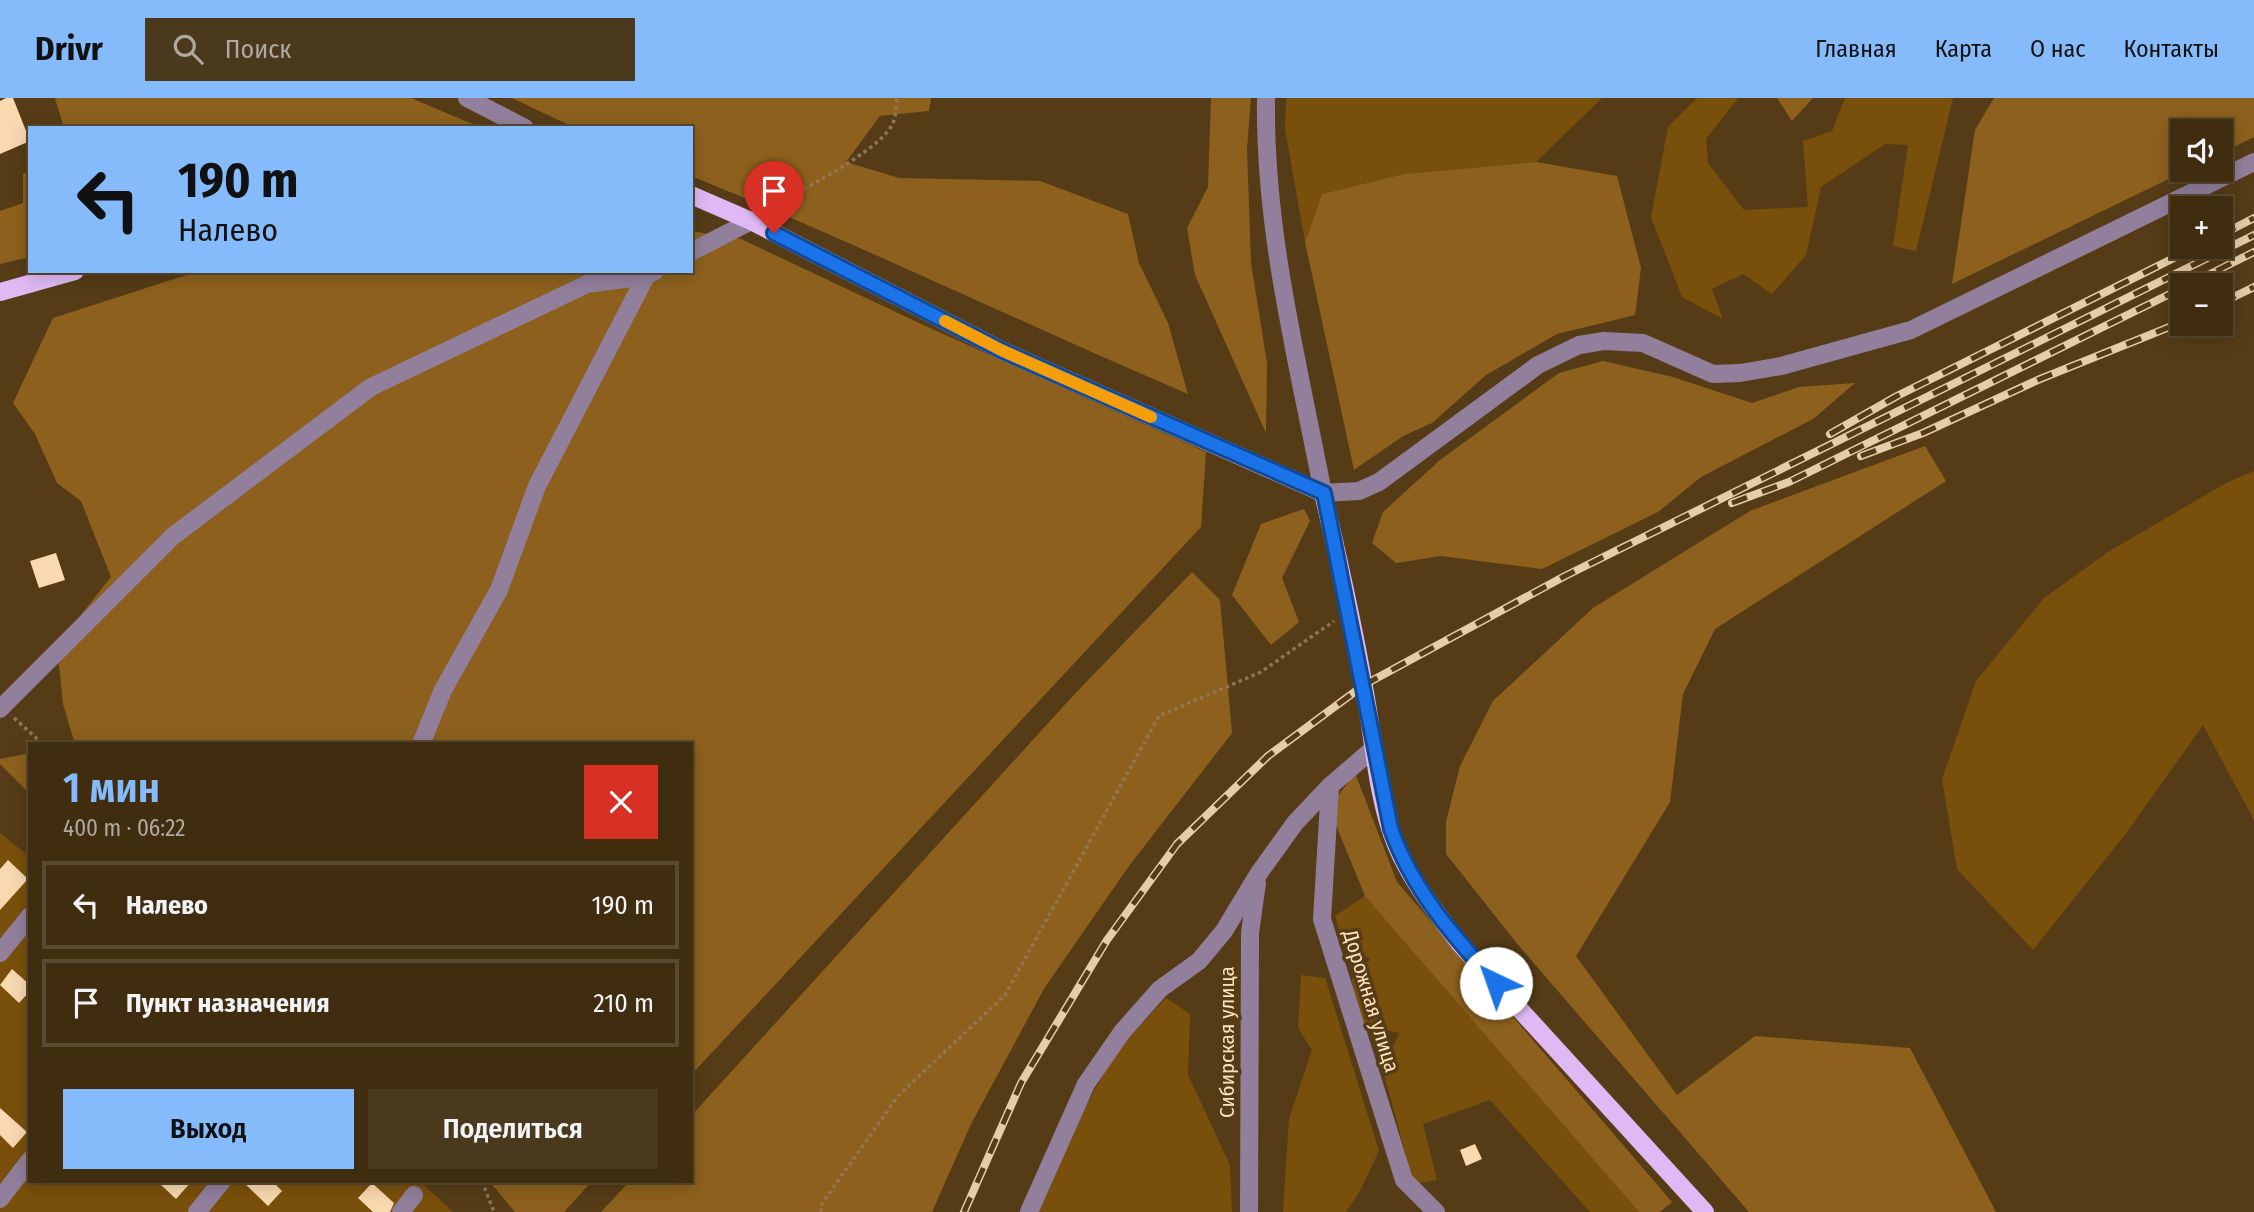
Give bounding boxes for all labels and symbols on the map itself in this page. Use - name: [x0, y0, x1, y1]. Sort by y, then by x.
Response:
- pin: [744, 161, 804, 233]
- street label: Дорожная улица: [1337, 926, 1405, 1075]
- position arrow: [1459, 946, 1533, 1020]
- street label: Сибирская улица: [1214, 966, 1240, 1118]

